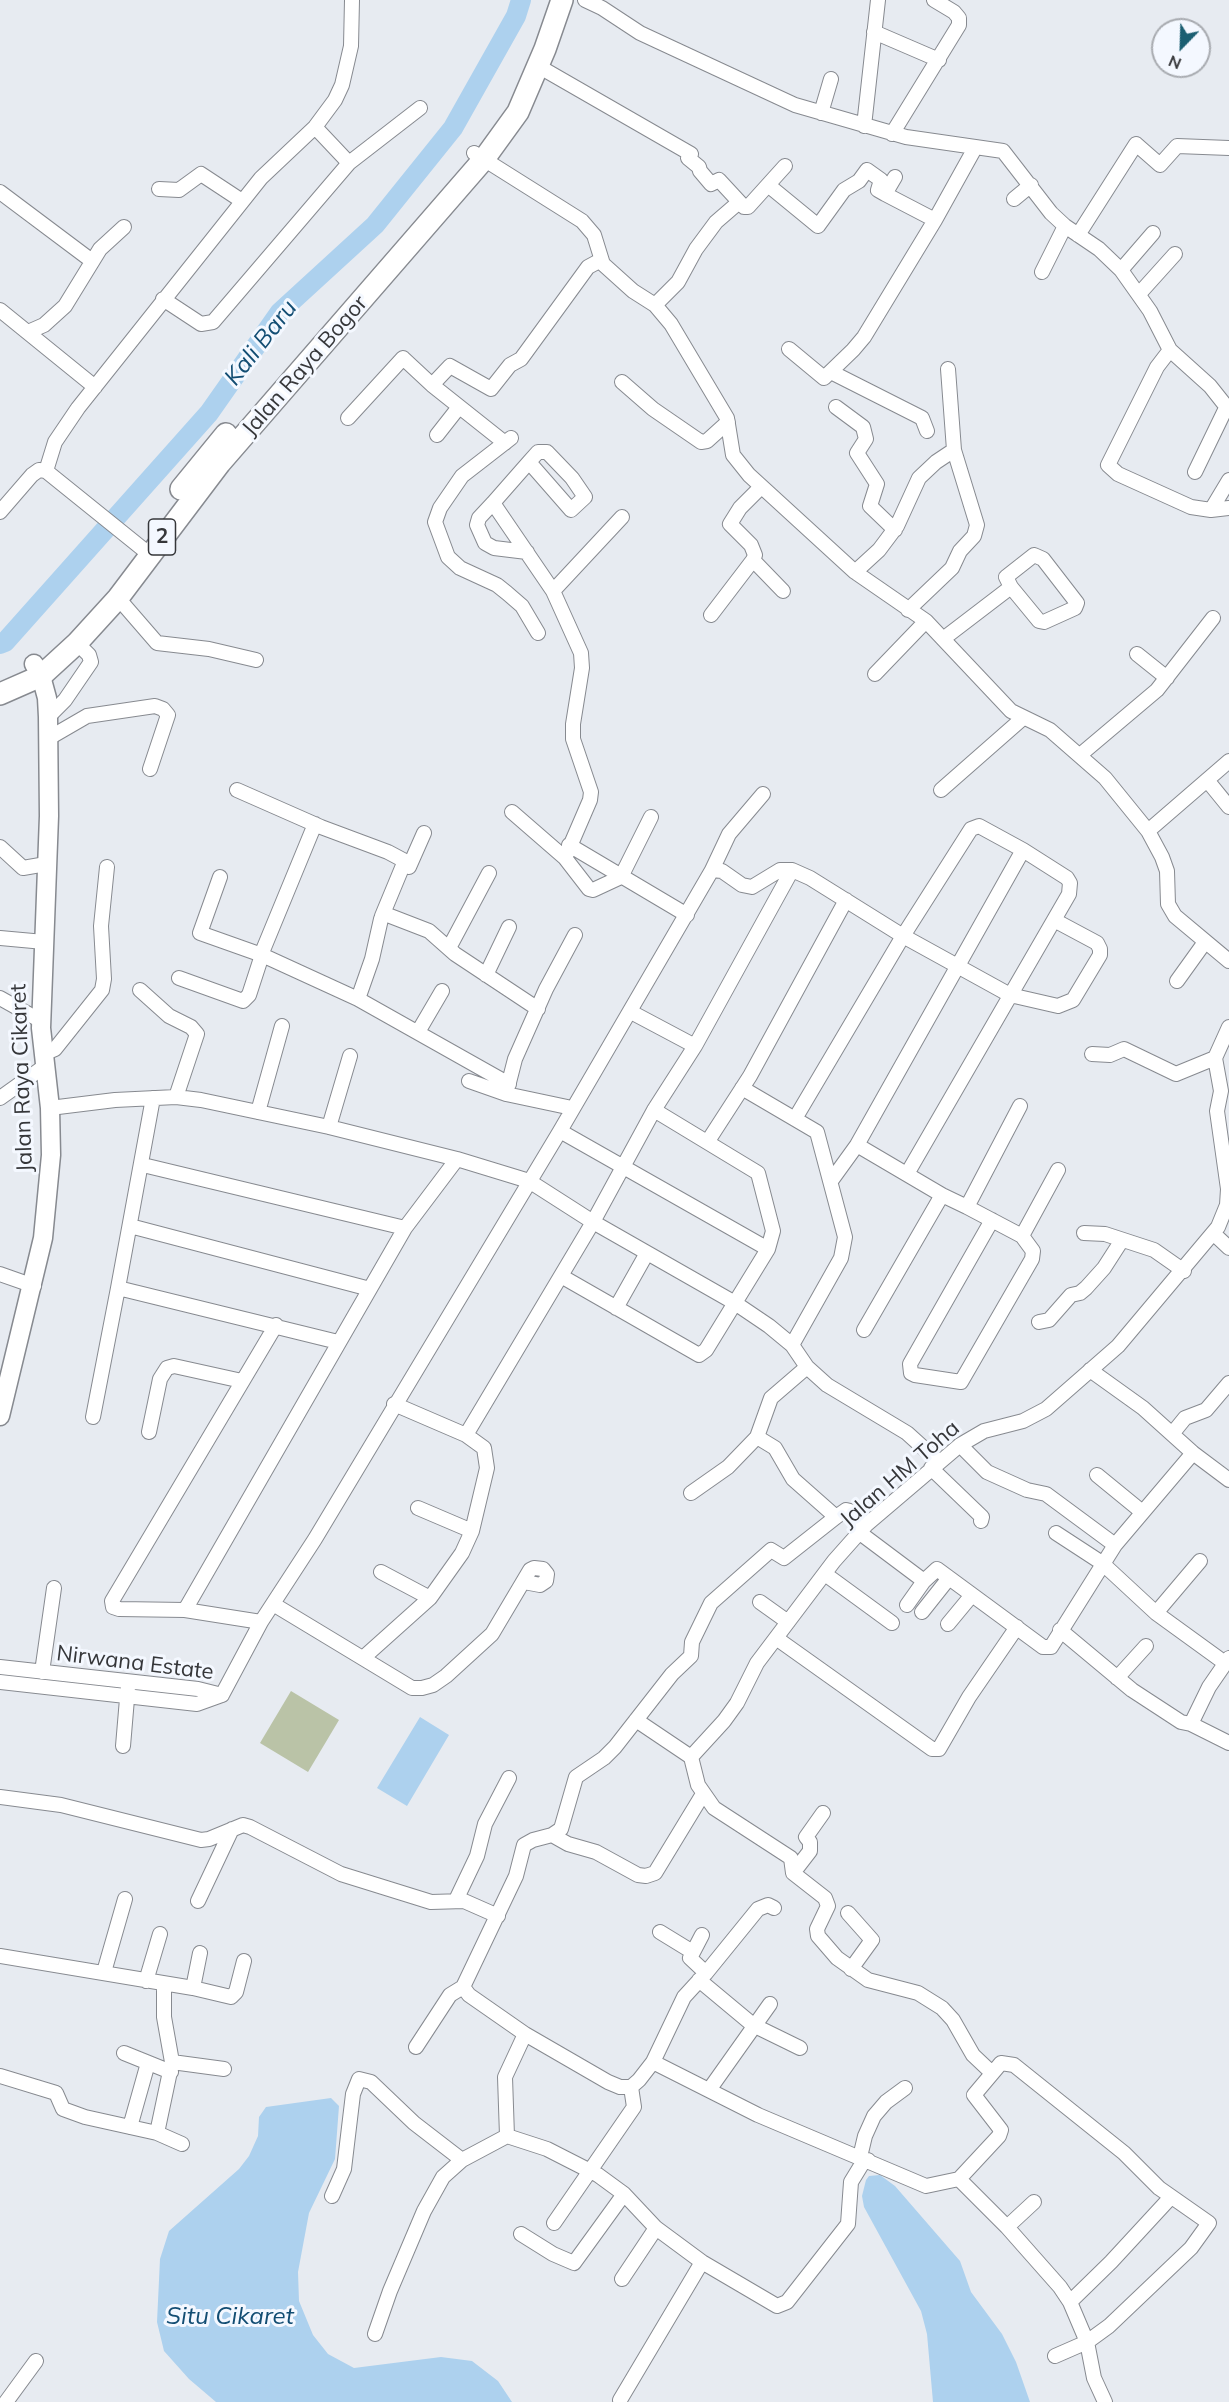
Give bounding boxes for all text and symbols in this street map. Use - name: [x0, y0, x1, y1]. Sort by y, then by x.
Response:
- north arrow: [1151, 18, 1211, 78]
- text: N: [1165, 51, 1184, 74]
- street label: Jalan Raya Bogor: [237, 290, 373, 442]
- water label: Kali Baru: [219, 295, 303, 391]
- road number: 2: [148, 519, 176, 555]
- street label: Jalan Raya Cikaret: [6, 983, 38, 1173]
- street label: Jalan HM Toha: [835, 1415, 965, 1533]
- street label: Nirwana Estate: [55, 1640, 215, 1686]
- water label: Situ Cikaret: [166, 2303, 294, 2331]

